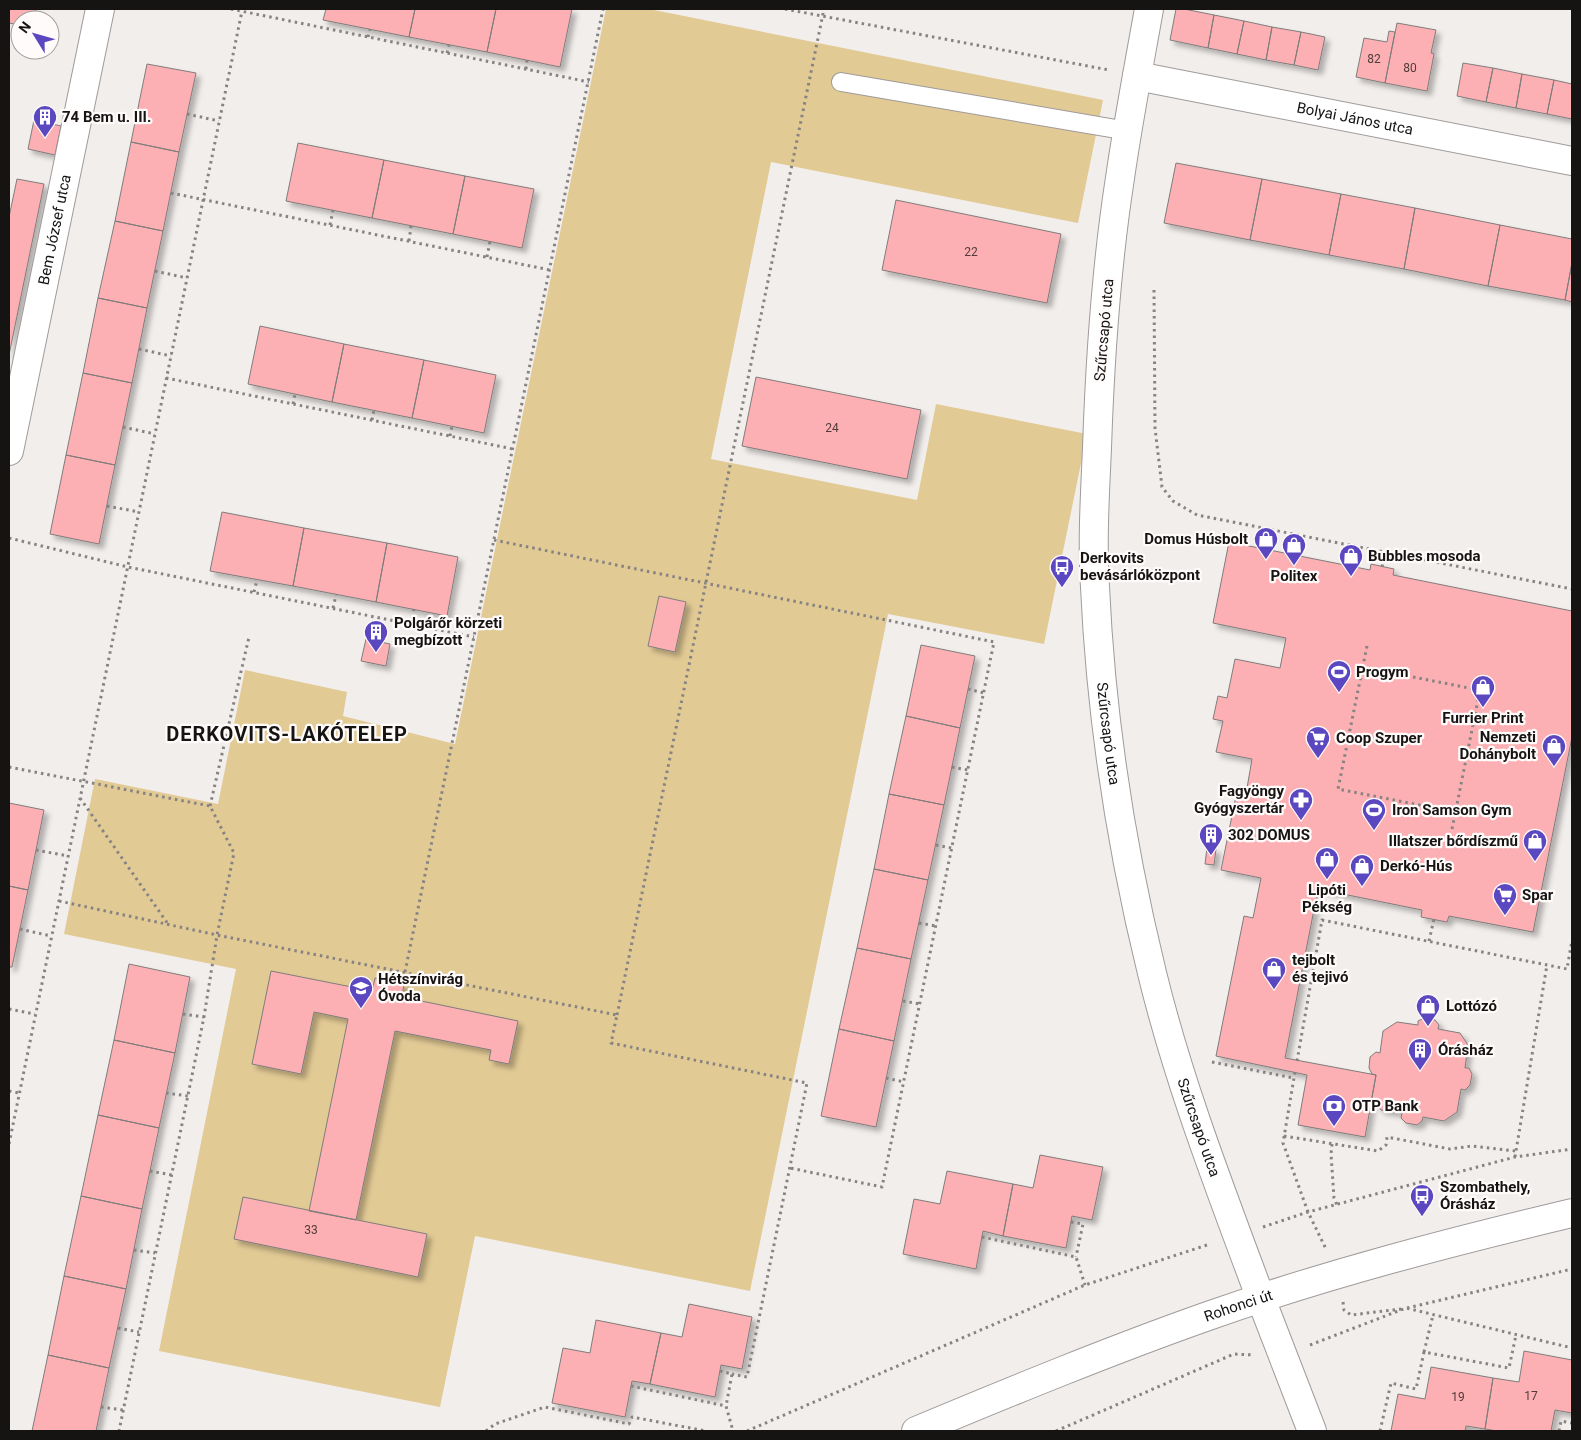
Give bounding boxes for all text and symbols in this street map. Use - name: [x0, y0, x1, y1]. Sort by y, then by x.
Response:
- north arrow: [10, 10, 60, 60]
- text: N: [15, 18, 34, 36]
- house number: 82: [1367, 52, 1381, 66]
- house number: 80: [1403, 61, 1417, 75]
- street label: Bolyai János utca: [1295, 98, 1415, 139]
- building icon: 74 Bem u. III.: [32, 104, 58, 138]
- place label: 74 Bem u. III.: [62, 108, 151, 126]
- street label: Bem József utca: [34, 173, 75, 286]
- house number: 22: [964, 245, 978, 259]
- street label: Szűrcsapó utca: [1091, 278, 1117, 382]
- house number: 24: [825, 421, 839, 435]
- shop icon: Domus Húsbolt: [1253, 526, 1279, 560]
- place label: Domus Húsbolt: [1144, 530, 1248, 548]
- shop icon: Politex: [1281, 532, 1307, 566]
- shop icon: Bubbles mosoda: [1338, 543, 1364, 577]
- place label: Bubbles mosoda: [1368, 547, 1480, 565]
- place label: Derkovits bevásárlóközpont: [1080, 549, 1200, 584]
- bus stop icon: Derkovits bevásárlóközpont: [1049, 554, 1075, 588]
- place label: Politex: [1271, 567, 1318, 585]
- place label: Polgárőr körzeti megbízott: [394, 614, 502, 649]
- building icon: Polgárőr körzeti megbízott: [363, 619, 389, 653]
- sports icon: Progym: [1326, 659, 1352, 693]
- place label: Progym: [1356, 663, 1409, 681]
- shop icon: Furrier Print: [1470, 674, 1496, 708]
- street label: Szűrcsapó utca: [1093, 681, 1124, 786]
- place label: Furrier Print: [1442, 709, 1524, 727]
- district label: DERKOVITS-LAKÓTELEP: [166, 722, 408, 746]
- supermarket icon: Coop Szuper: [1305, 725, 1331, 759]
- place label: Nemzeti Dohánybolt: [1459, 728, 1536, 763]
- place label: Coop Szuper: [1336, 729, 1423, 747]
- shop icon: Nemzeti Dohánybolt: [1541, 733, 1567, 767]
- place label: Fagyöngy Gyógyszertár: [1194, 782, 1285, 817]
- pharmacy icon: Fagyöngy Gyógyszertár: [1288, 787, 1314, 821]
- sports icon: Iron Samson Gym: [1361, 797, 1387, 831]
- place label: Iron Samson Gym: [1392, 801, 1512, 819]
- building icon: 302 DOMUS: [1198, 822, 1224, 856]
- place label: 302 DOMUS: [1228, 826, 1310, 844]
- shop icon: Illatszer bőrdíszmű: [1522, 828, 1548, 862]
- place label: Illatszer bőrdíszmű: [1389, 832, 1519, 850]
- shop icon: Lipóti Pékség: [1314, 846, 1340, 880]
- shop icon: Derkó-Hús: [1349, 853, 1375, 887]
- place label: Derkó-Hús: [1380, 857, 1453, 875]
- place label: Lipóti Pékség: [1302, 881, 1352, 916]
- supermarket icon: Spar: [1492, 882, 1518, 916]
- place label: Spar: [1522, 886, 1554, 904]
- place label: tejbolt és tejivó: [1292, 951, 1349, 986]
- shop icon: tejbolt és tejivó: [1261, 956, 1287, 990]
- place label: Hétszínvirág Óvoda: [378, 970, 463, 1005]
- school or university icon: Hétszínvirág Óvoda: [348, 975, 374, 1009]
- shop icon: Lottózó: [1415, 993, 1441, 1027]
- place label: Lottózó: [1446, 997, 1497, 1015]
- building icon: Órásház: [1407, 1037, 1433, 1071]
- place label: Órásház: [1438, 1041, 1494, 1059]
- street label: Szűrcsapó utca: [1173, 1076, 1224, 1179]
- bank icon: OTP Bank: [1321, 1093, 1347, 1127]
- place label: OTP Bank: [1352, 1097, 1420, 1115]
- place label: Szombathely, Órásház: [1440, 1178, 1530, 1213]
- bus stop icon: Szombathely, Órásház: [1409, 1183, 1435, 1217]
- house number: 33: [304, 1223, 318, 1237]
- street label: Rohonci út: [1202, 1286, 1275, 1326]
- house number: 17: [1524, 1389, 1538, 1403]
- house number: 19: [1451, 1390, 1465, 1404]

